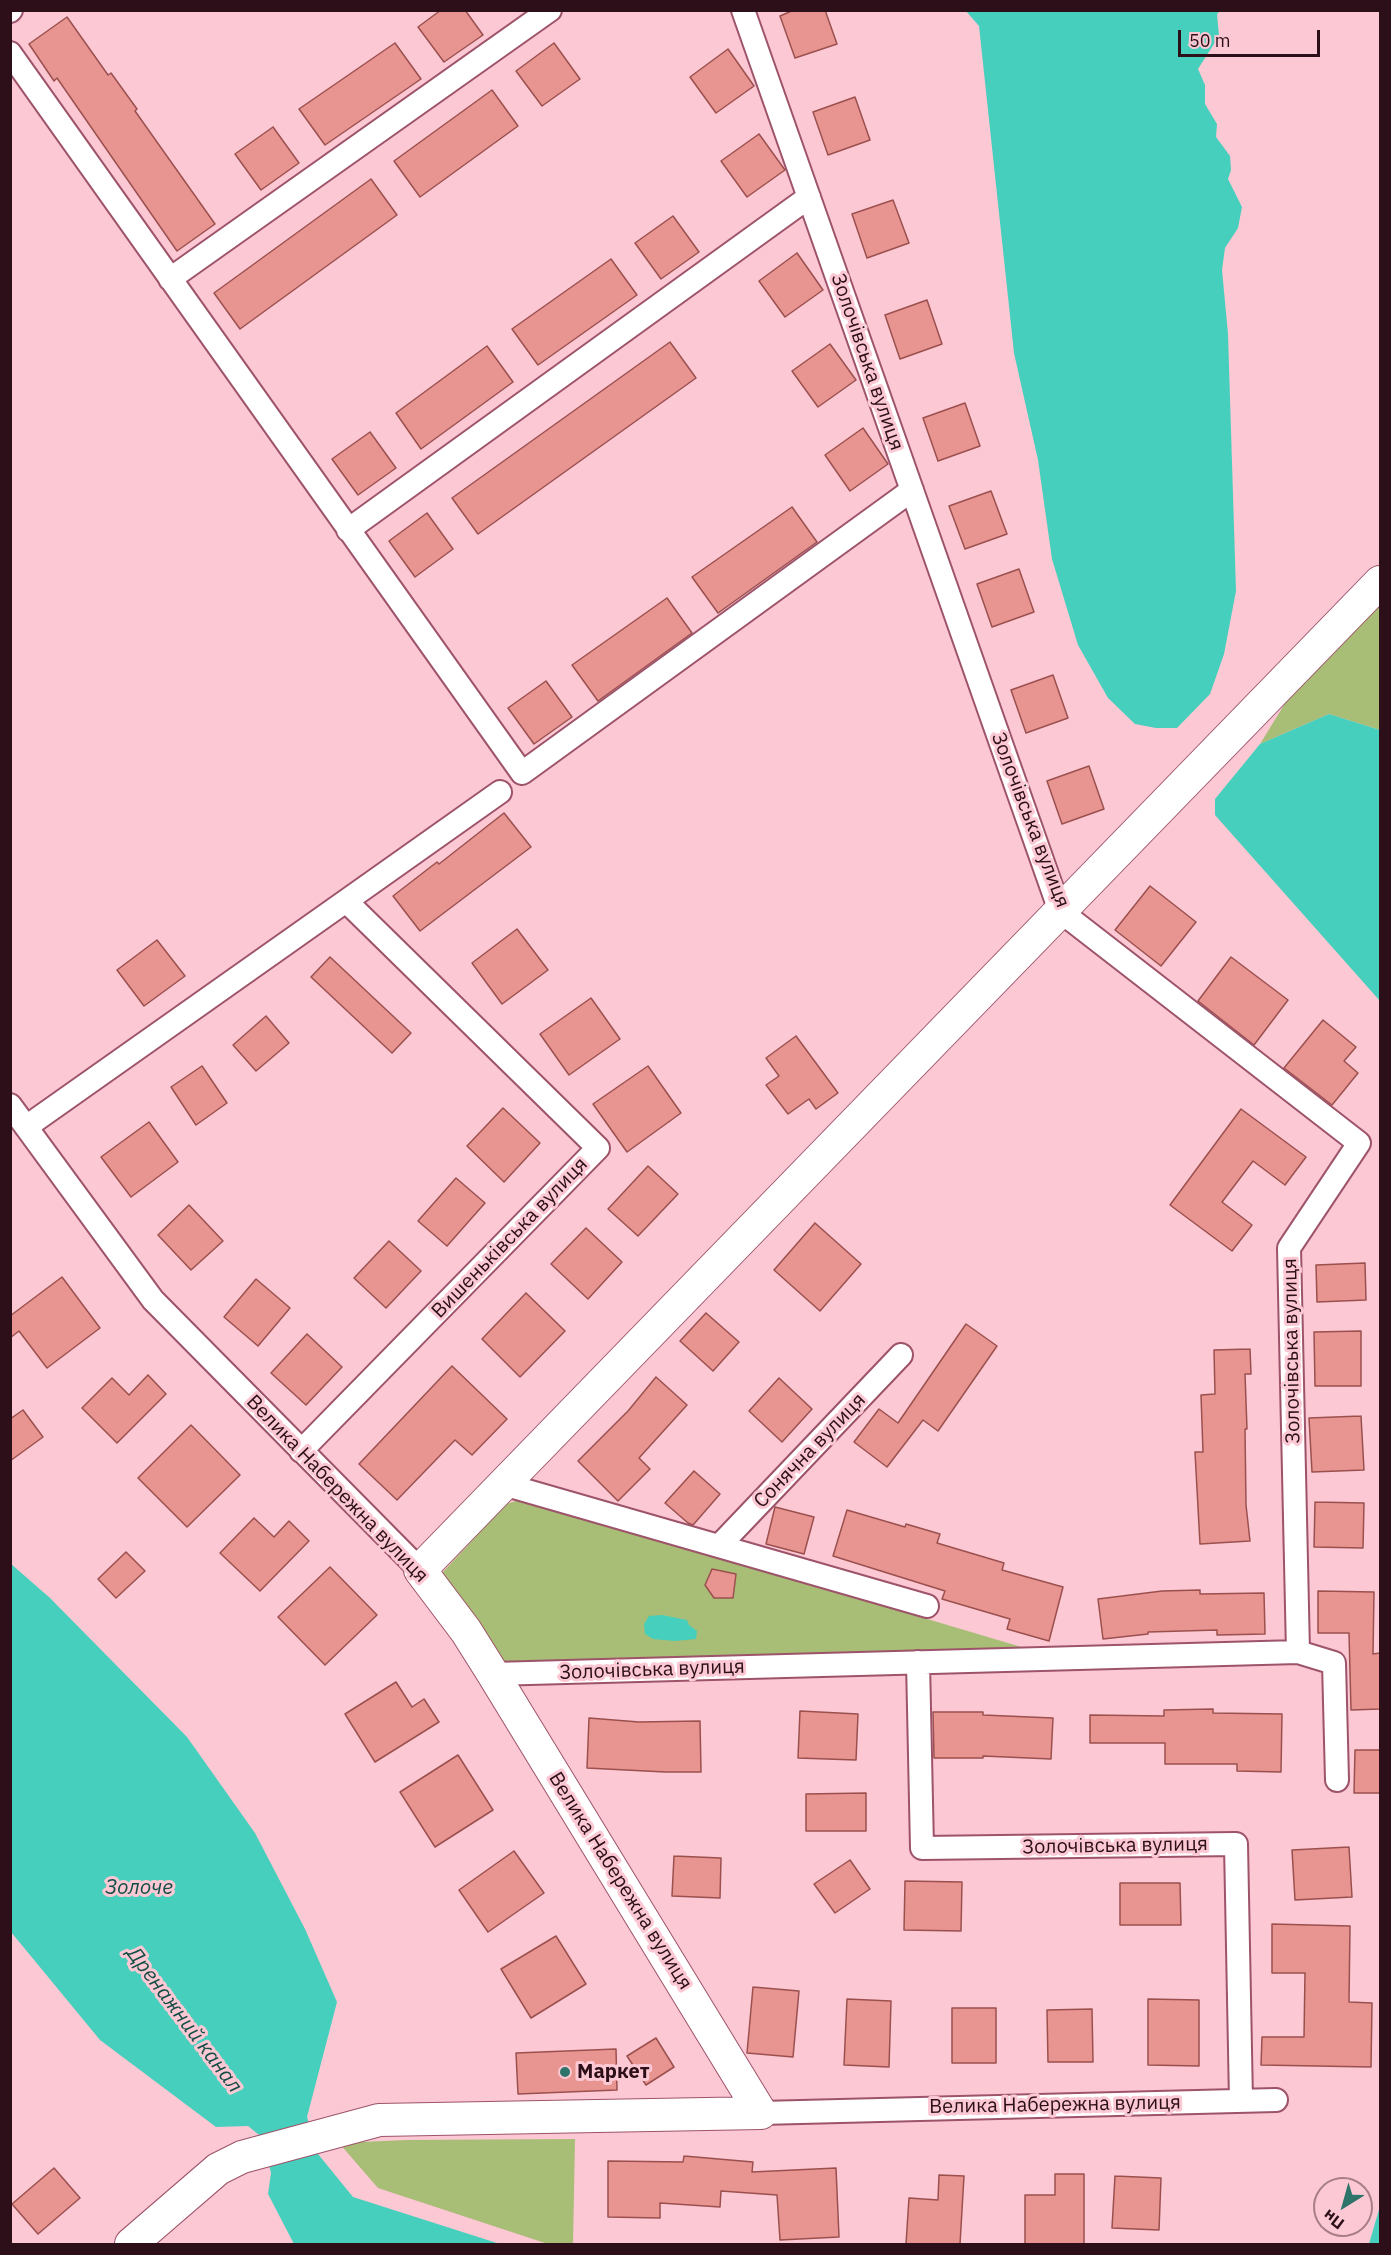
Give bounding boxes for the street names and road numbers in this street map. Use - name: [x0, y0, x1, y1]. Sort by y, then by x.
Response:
- street label: Золочівська вулиця: [825, 270, 909, 454]
- street label: Золочівська вулиця: [986, 729, 1074, 911]
- street label: Вишеньківська вулиця: [427, 1153, 593, 1323]
- street label: Золочівська вулиця: [1278, 1258, 1306, 1444]
- street label: Сонячна вулиця: [749, 1389, 871, 1513]
- street label: Велика Набережна вулиця: [241, 1390, 433, 1588]
- street label: Золочівська вулиця: [559, 1655, 745, 1685]
- street label: Велика Набережна вулиця: [543, 1768, 697, 1994]
- street label: Золочівська вулиця: [1022, 1832, 1208, 1860]
- street label: Велика Набережна вулиця: [929, 2091, 1181, 2119]

